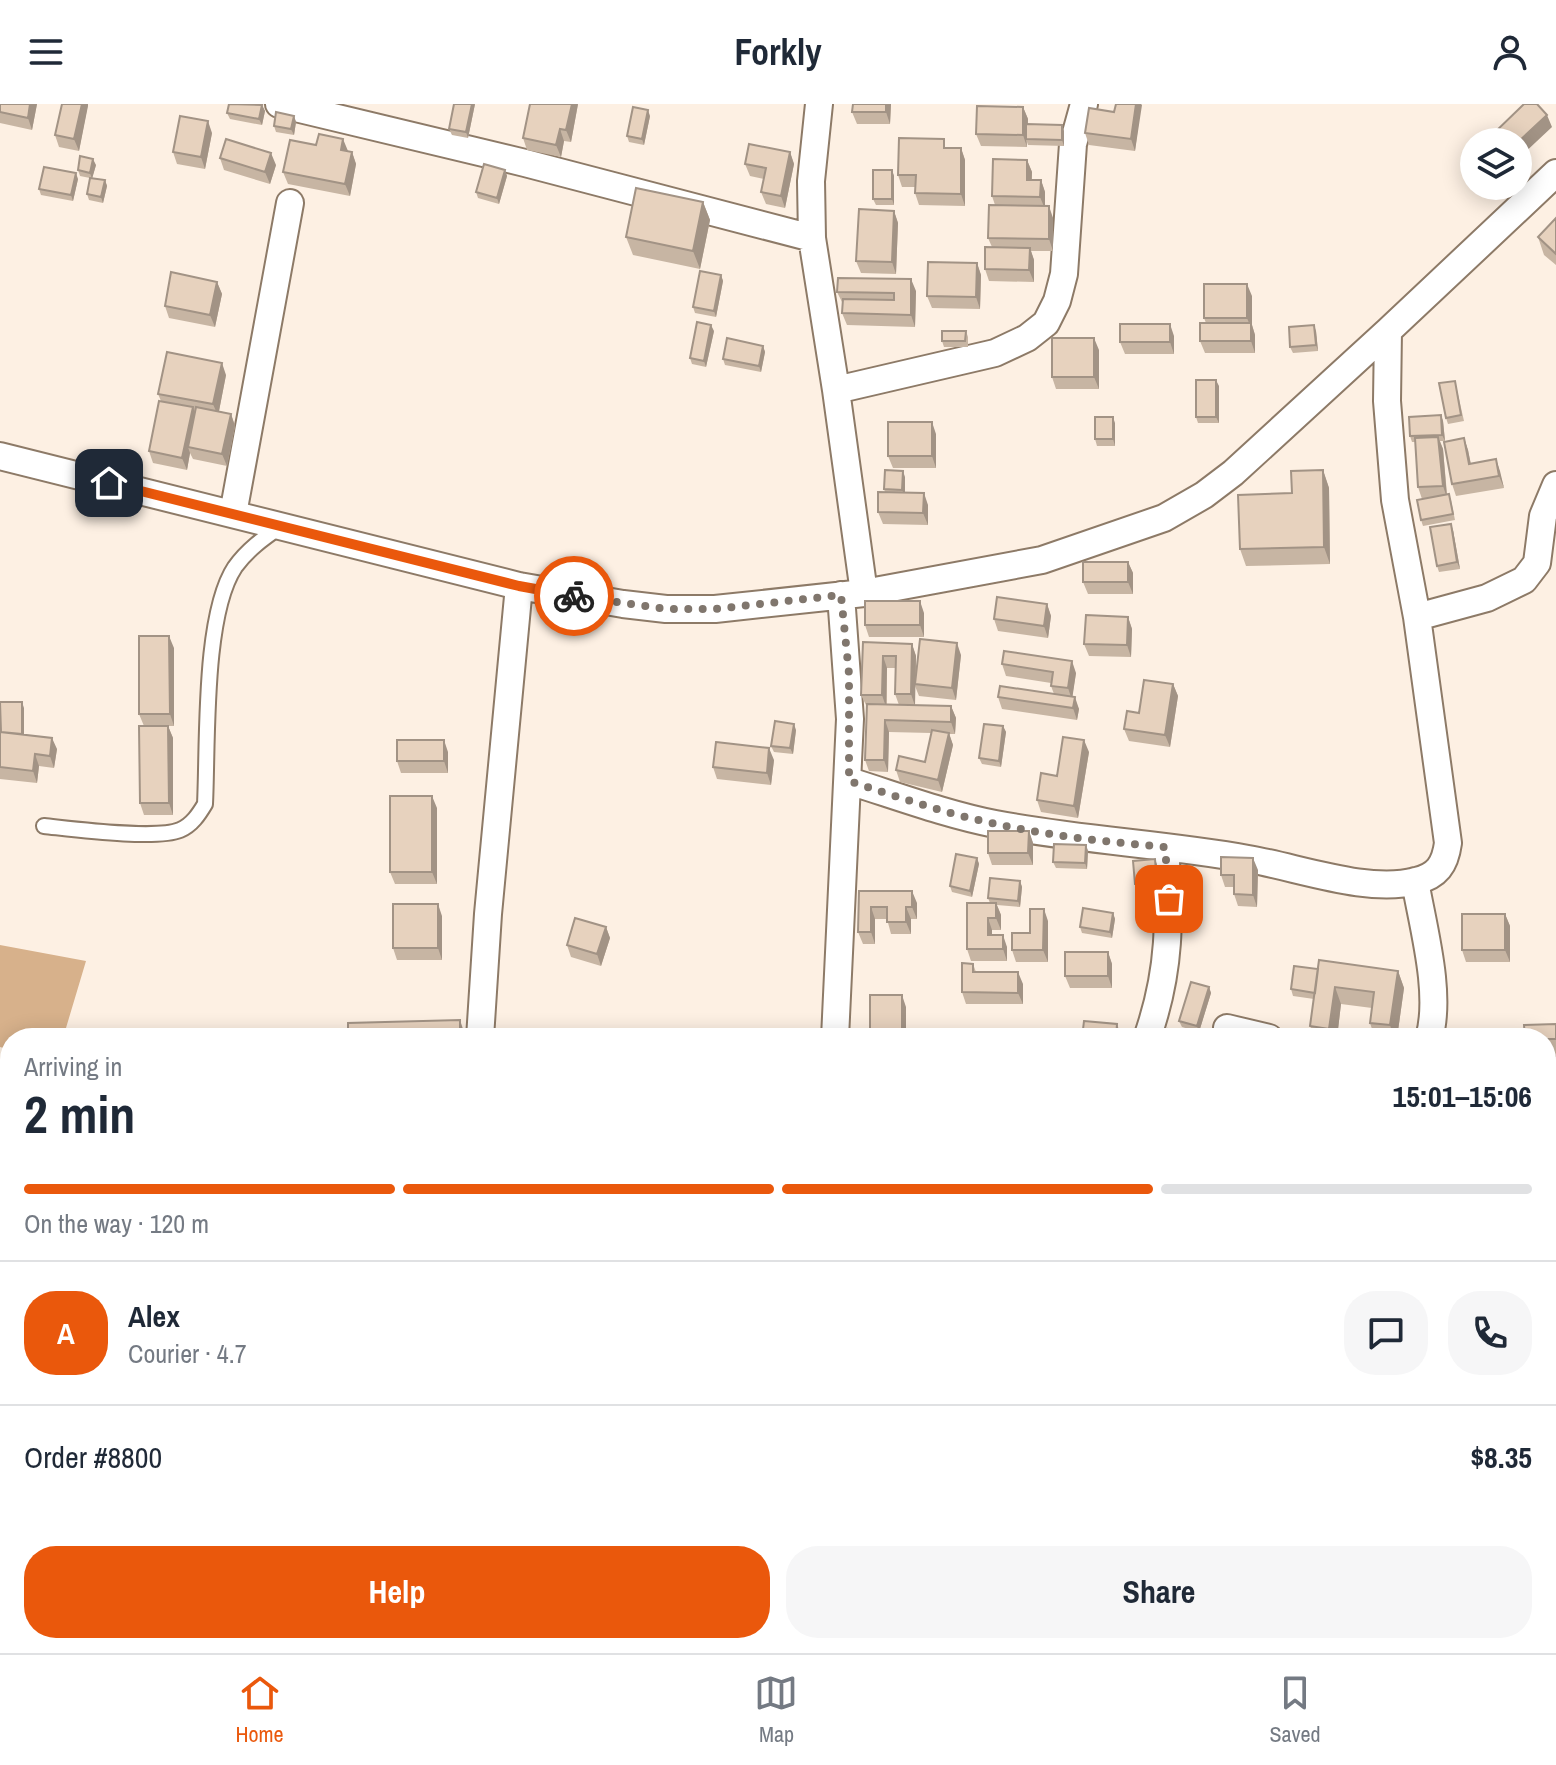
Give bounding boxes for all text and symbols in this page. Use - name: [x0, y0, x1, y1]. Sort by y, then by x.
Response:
- text: Forkly: [734, 28, 822, 76]
- icon: menu: [24, 30, 68, 74]
- icon: person: [1488, 30, 1532, 74]
- map controls: [1460, 128, 1532, 200]
- button: layers: [1460, 128, 1532, 200]
- pin: [75, 449, 143, 517]
- icon: home: [87, 461, 131, 505]
- courier: [534, 556, 614, 636]
- icon: bike: [552, 574, 596, 618]
- pin: [1135, 865, 1203, 933]
- icon: bag: [1147, 877, 1191, 921]
- text: Arriving in: [24, 1049, 122, 1084]
- text: 15:01–15:06: [1393, 1076, 1532, 1116]
- text: 2 min: [24, 1079, 135, 1149]
- text: On the way · 120 m: [24, 1206, 209, 1241]
- button: chat: [1344, 1291, 1428, 1375]
- button: phone: [1448, 1291, 1532, 1375]
- text: Alex: [128, 1296, 180, 1336]
- text: A: [57, 1313, 75, 1353]
- text: Courier · 4.7: [128, 1336, 247, 1371]
- text: Order #8800: [24, 1437, 162, 1477]
- text: $8.35: [1470, 1437, 1532, 1477]
- button: Help: [24, 1546, 770, 1638]
- button: Share: [786, 1546, 1532, 1638]
- tab: Home: [235, 1671, 284, 1749]
- tab: Map: [754, 1671, 798, 1749]
- tab: Saved: [1269, 1671, 1321, 1749]

